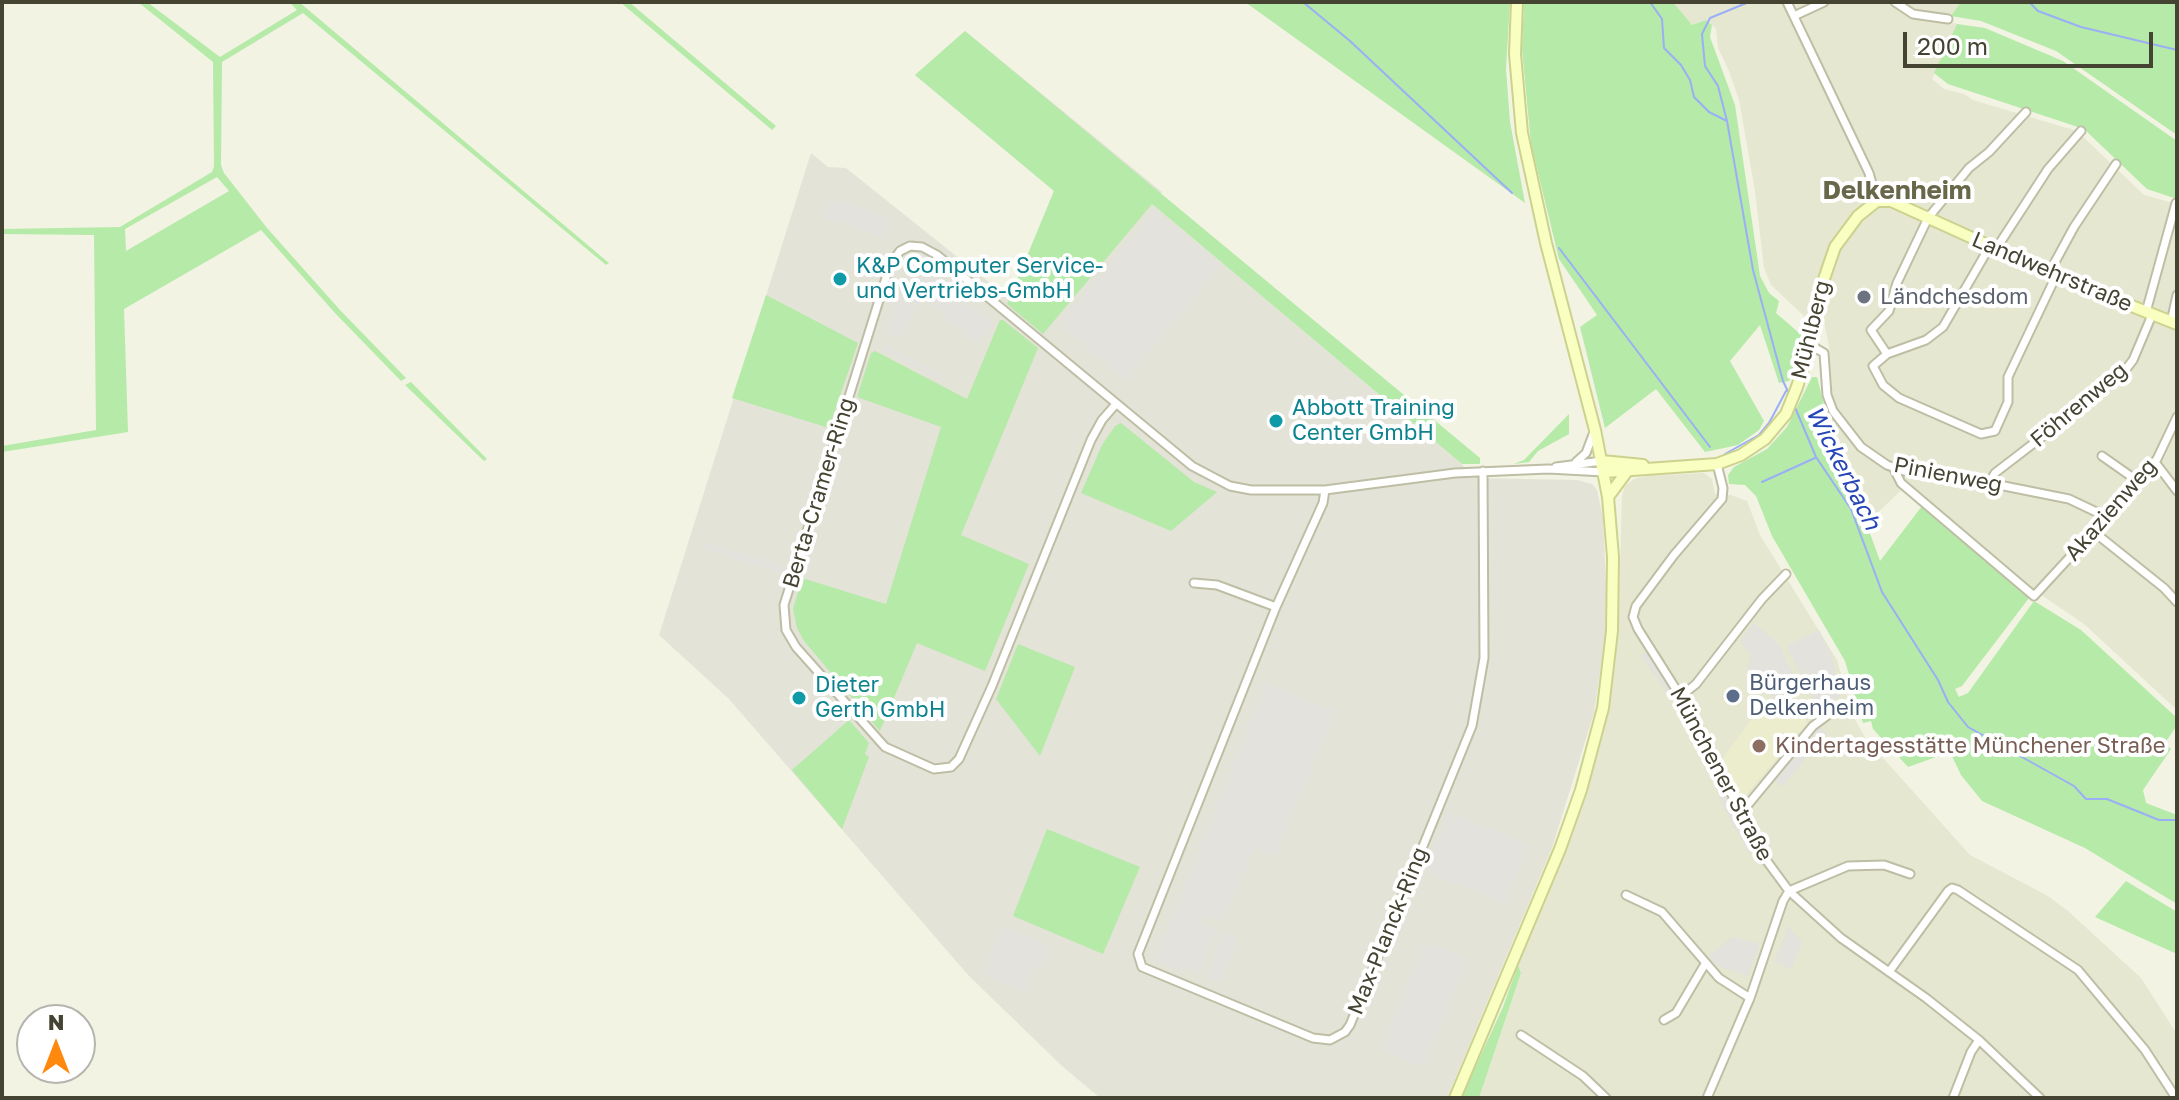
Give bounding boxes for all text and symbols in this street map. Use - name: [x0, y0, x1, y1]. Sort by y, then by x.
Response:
- scale bar: [1907, 16, 2157, 66]
- text: 200 m: [1917, 31, 1988, 60]
- district label: Delkenheim: [1822, 175, 1972, 207]
- street label: Landwehrstraße: [1968, 226, 2136, 318]
- place label: K&P Computer Service- und Vertriebs-GmbH: [856, 253, 1103, 304]
- marker: K&P Computer Service- und Vertriebs-GmbH: [831, 270, 849, 288]
- street label: Mühlberg: [1786, 278, 1836, 382]
- place label: Ländchesdom: [1880, 284, 2028, 310]
- marker: Ländchesdom: [1855, 288, 1873, 306]
- street label: Föhrenweg: [2025, 357, 2133, 453]
- street label: Berta-Cramer-Ring: [777, 395, 861, 591]
- place label: Abbott Training Center GmbH: [1292, 395, 1455, 446]
- water label: Wickerbach: [1800, 401, 1886, 535]
- marker: Abbott Training Center GmbH: [1267, 412, 1285, 430]
- street label: Pinienweg: [1892, 452, 2004, 498]
- street label: Akazienweg: [2060, 454, 2162, 566]
- place label: Bürgerhaus Delkenheim: [1749, 670, 1874, 722]
- place label: Dieter Gerth GmbH: [815, 672, 945, 724]
- street label: Münchener Straße: [1664, 683, 1778, 865]
- marker: Bürgerhaus Delkenheim: [1724, 687, 1742, 705]
- marker: Dieter Gerth GmbH: [790, 689, 808, 707]
- place label: Kindertagesstätte Münchener Straße: [1775, 733, 2166, 759]
- marker: Kindertagesstätte Münchener Straße: [1750, 737, 1768, 755]
- street label: Max-Planck-Ring: [1342, 843, 1434, 1019]
- north arrow: [16, 1004, 96, 1084]
- text: N: [48, 1008, 64, 1035]

